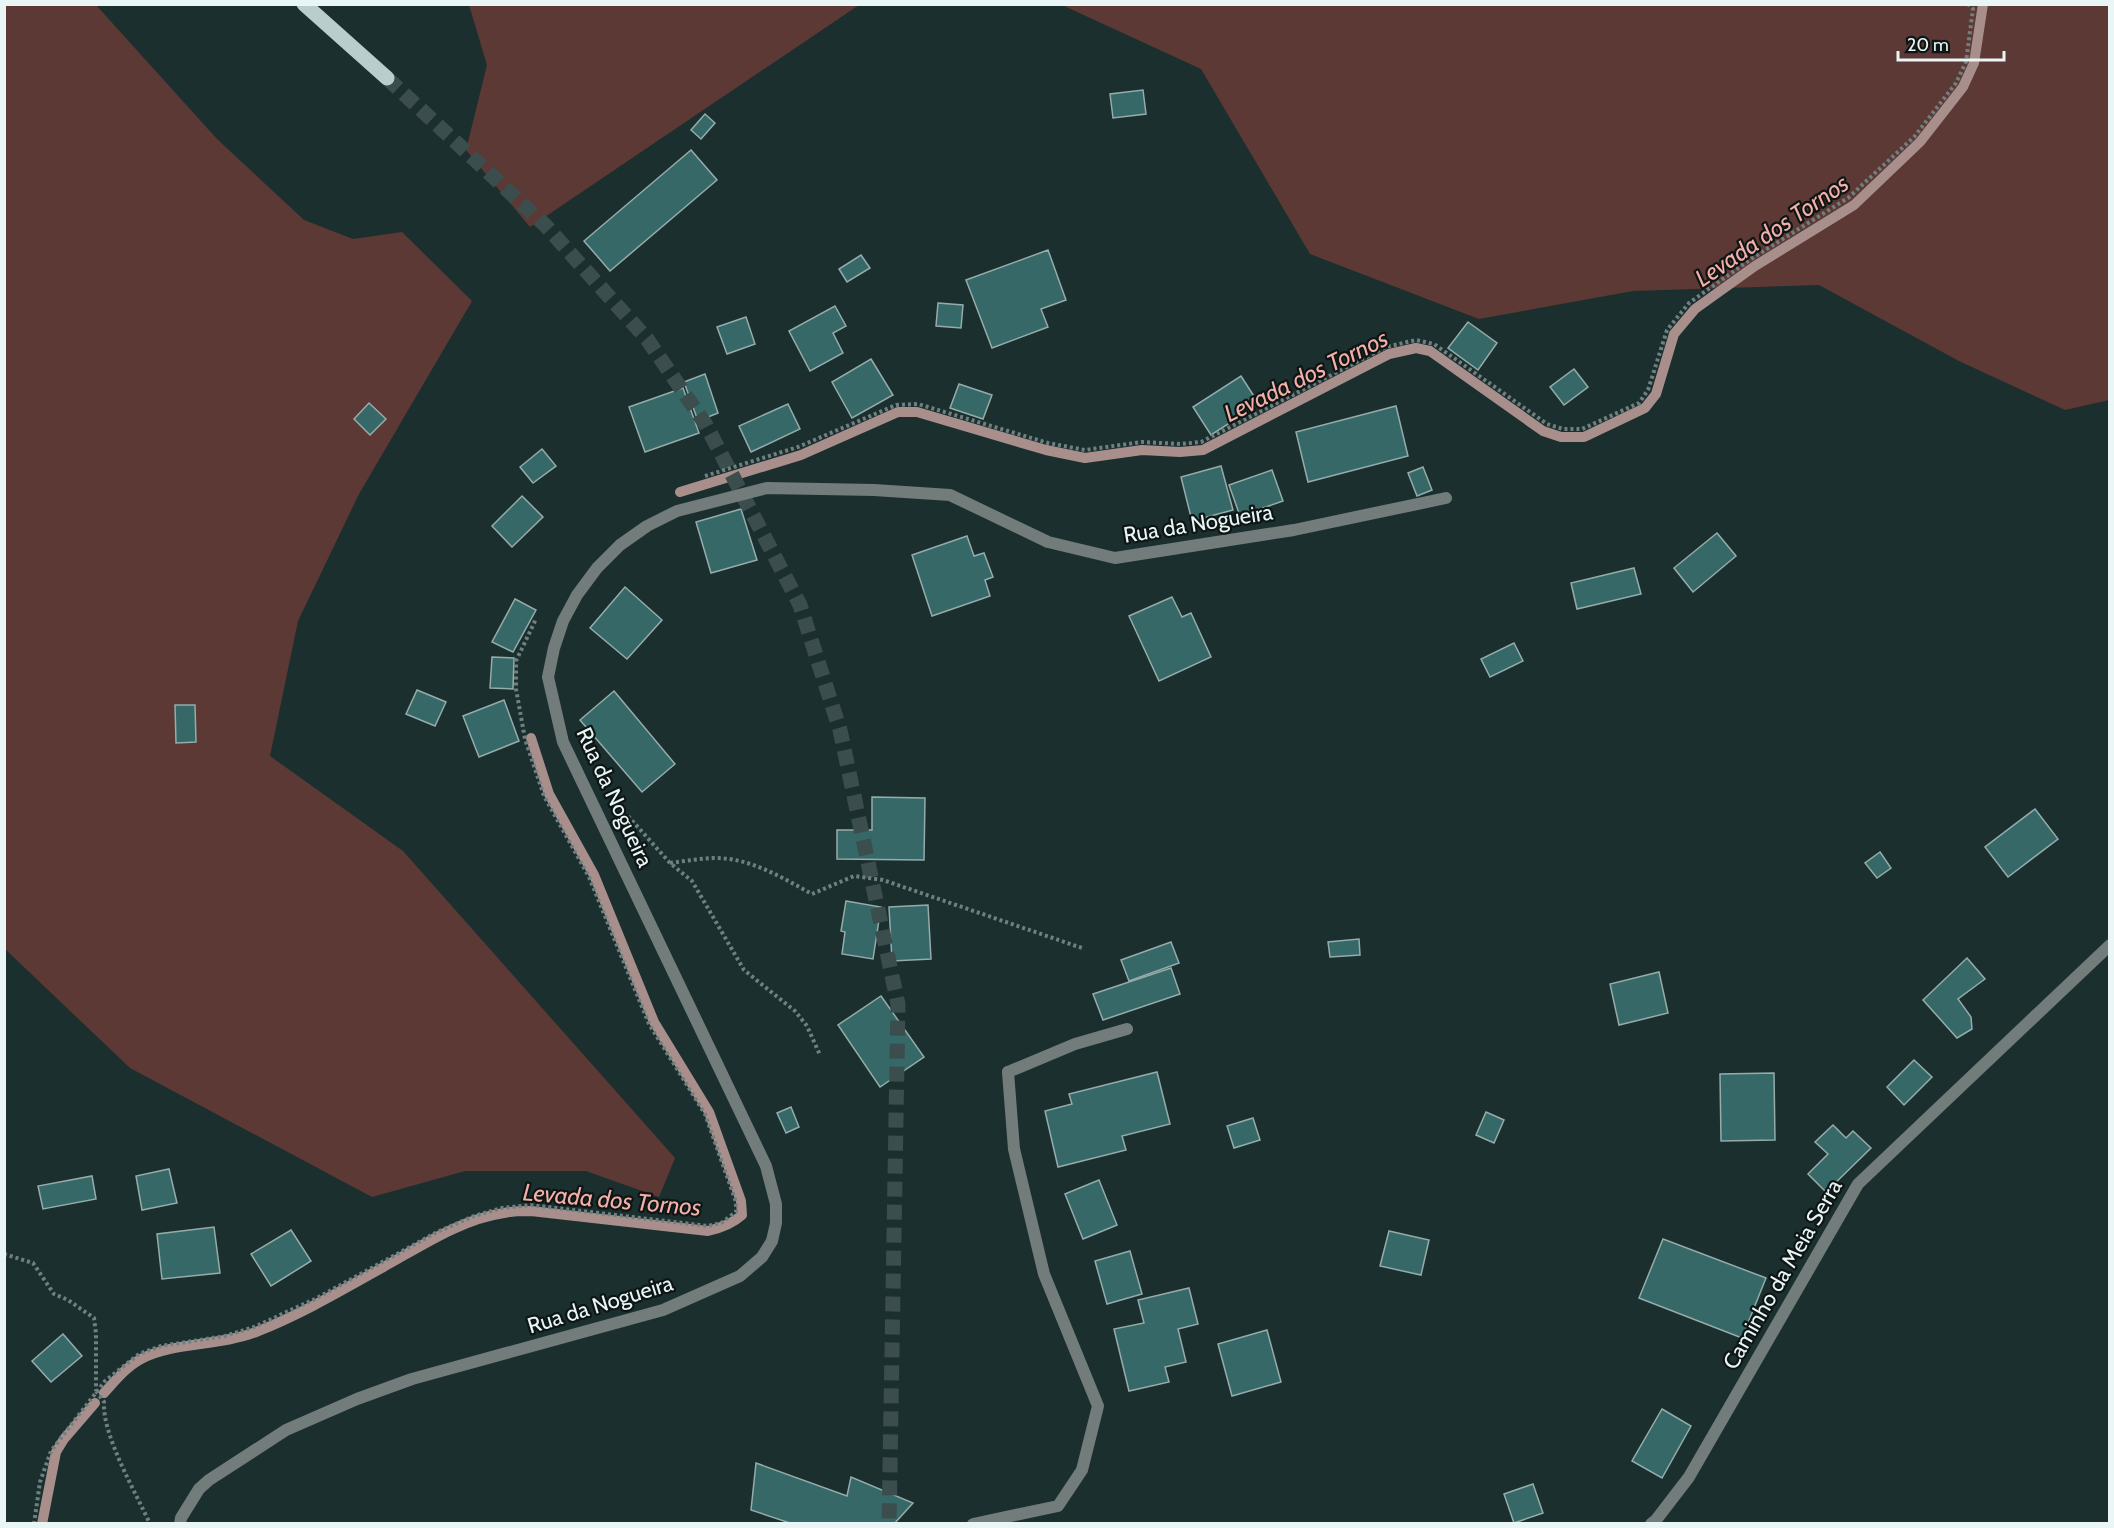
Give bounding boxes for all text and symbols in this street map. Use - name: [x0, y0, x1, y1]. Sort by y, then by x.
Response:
- scale bar: [1898, 24, 2004, 62]
- text: 20 m: [1907, 34, 1949, 56]
- water label: Levada dos Tornos: [1689, 169, 1854, 293]
- water label: Levada dos Tornos: [1219, 323, 1393, 428]
- street label: Rua da Nogueira: [1121, 498, 1275, 549]
- street label: Rua da Nogueira: [570, 723, 659, 872]
- street label: Caminho da Meia Serra: [1717, 1174, 1848, 1374]
- water label: Levada dos Tornos: [522, 1177, 702, 1222]
- street label: Rua da Nogueira: [524, 1269, 677, 1339]

